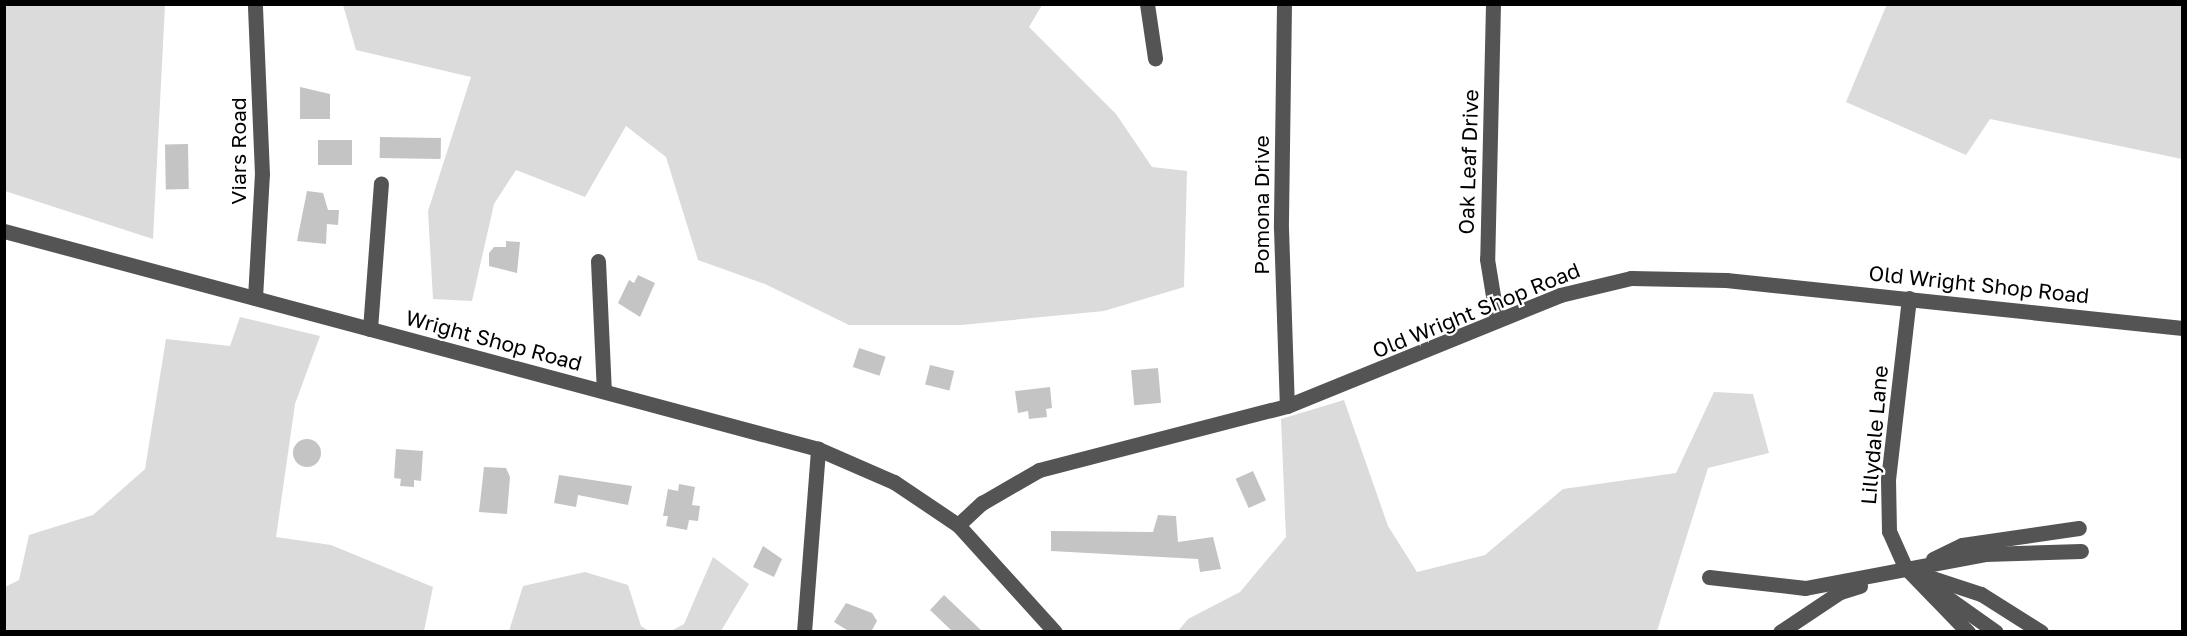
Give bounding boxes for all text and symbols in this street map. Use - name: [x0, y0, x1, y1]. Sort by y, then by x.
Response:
- street label: Oak Leaf Drive: [1453, 89, 1483, 235]
- street label: Viars Road: [225, 97, 251, 205]
- street label: Pomona Drive: [1248, 135, 1274, 275]
- street label: Old Wright Shop Road: [1369, 257, 1583, 363]
- street label: Old Wright Shop Road: [1867, 260, 2091, 308]
- street label: Wright Shop Road: [403, 304, 585, 376]
- street label: Lillydale Lane: [1855, 364, 1893, 506]

